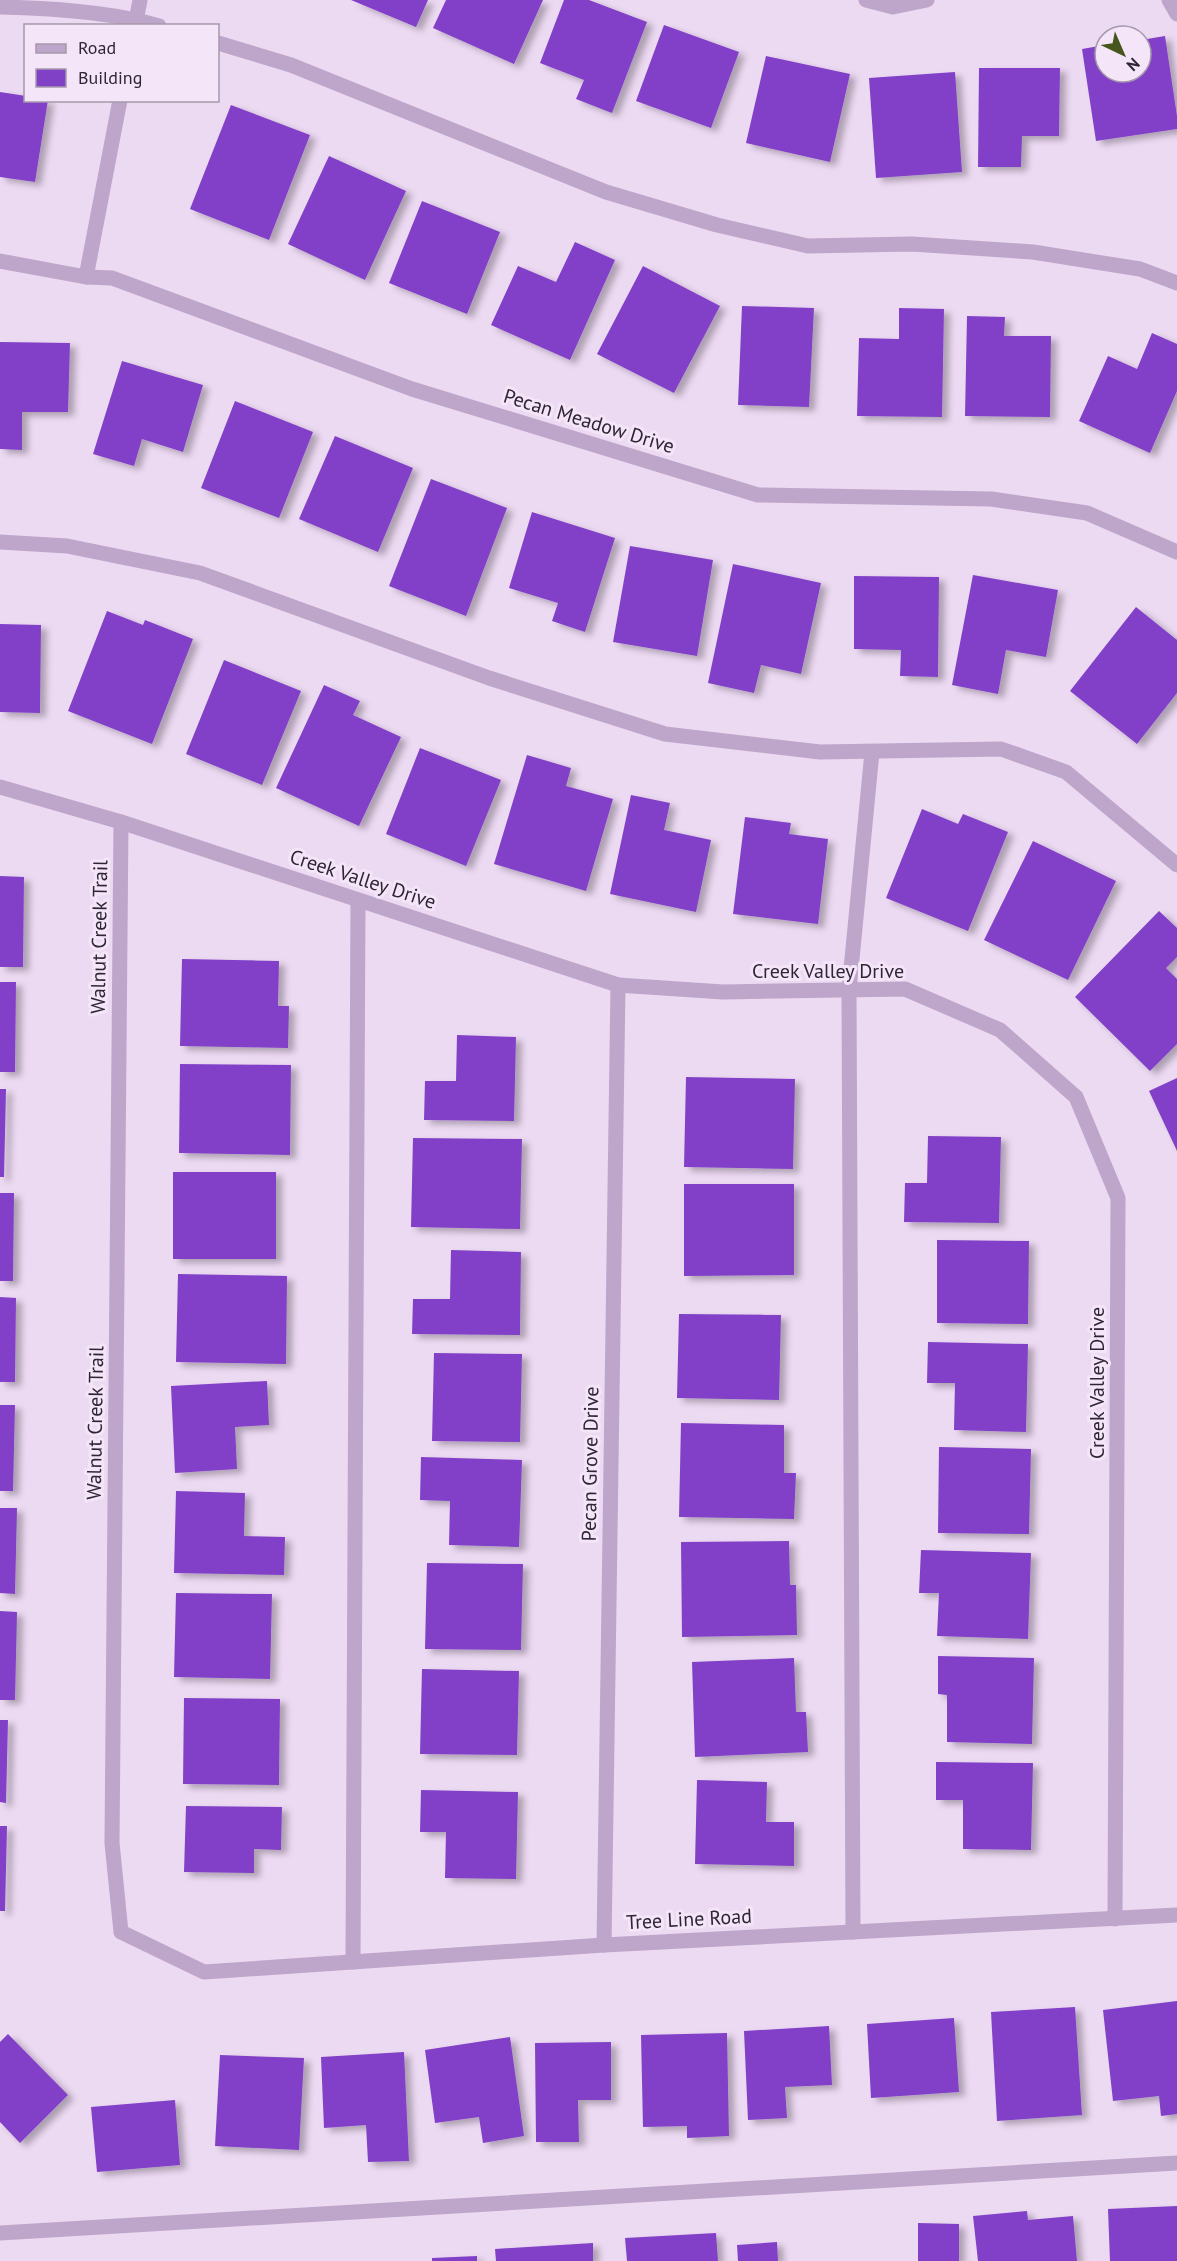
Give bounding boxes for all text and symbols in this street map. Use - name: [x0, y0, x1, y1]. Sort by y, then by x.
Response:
- legend: [24, 24, 219, 102]
- north arrow: [1093, 24, 1153, 84]
- text: Road: [78, 36, 116, 59]
- text: N: [1123, 54, 1144, 76]
- text: Building: [78, 66, 142, 89]
- street label: Pecan Meadow Drive: [500, 383, 678, 459]
- street label: Creek Valley Drive: [287, 843, 439, 915]
- street label: Walnut Creek Trail: [85, 860, 113, 1014]
- street label: Creek Valley Drive: [752, 958, 904, 984]
- street label: Creek Valley Drive: [1084, 1307, 1110, 1459]
- street label: Walnut Creek Trail: [81, 1346, 109, 1500]
- street label: Pecan Grove Drive: [576, 1386, 604, 1542]
- street label: Tree Line Road: [626, 1903, 752, 1935]

